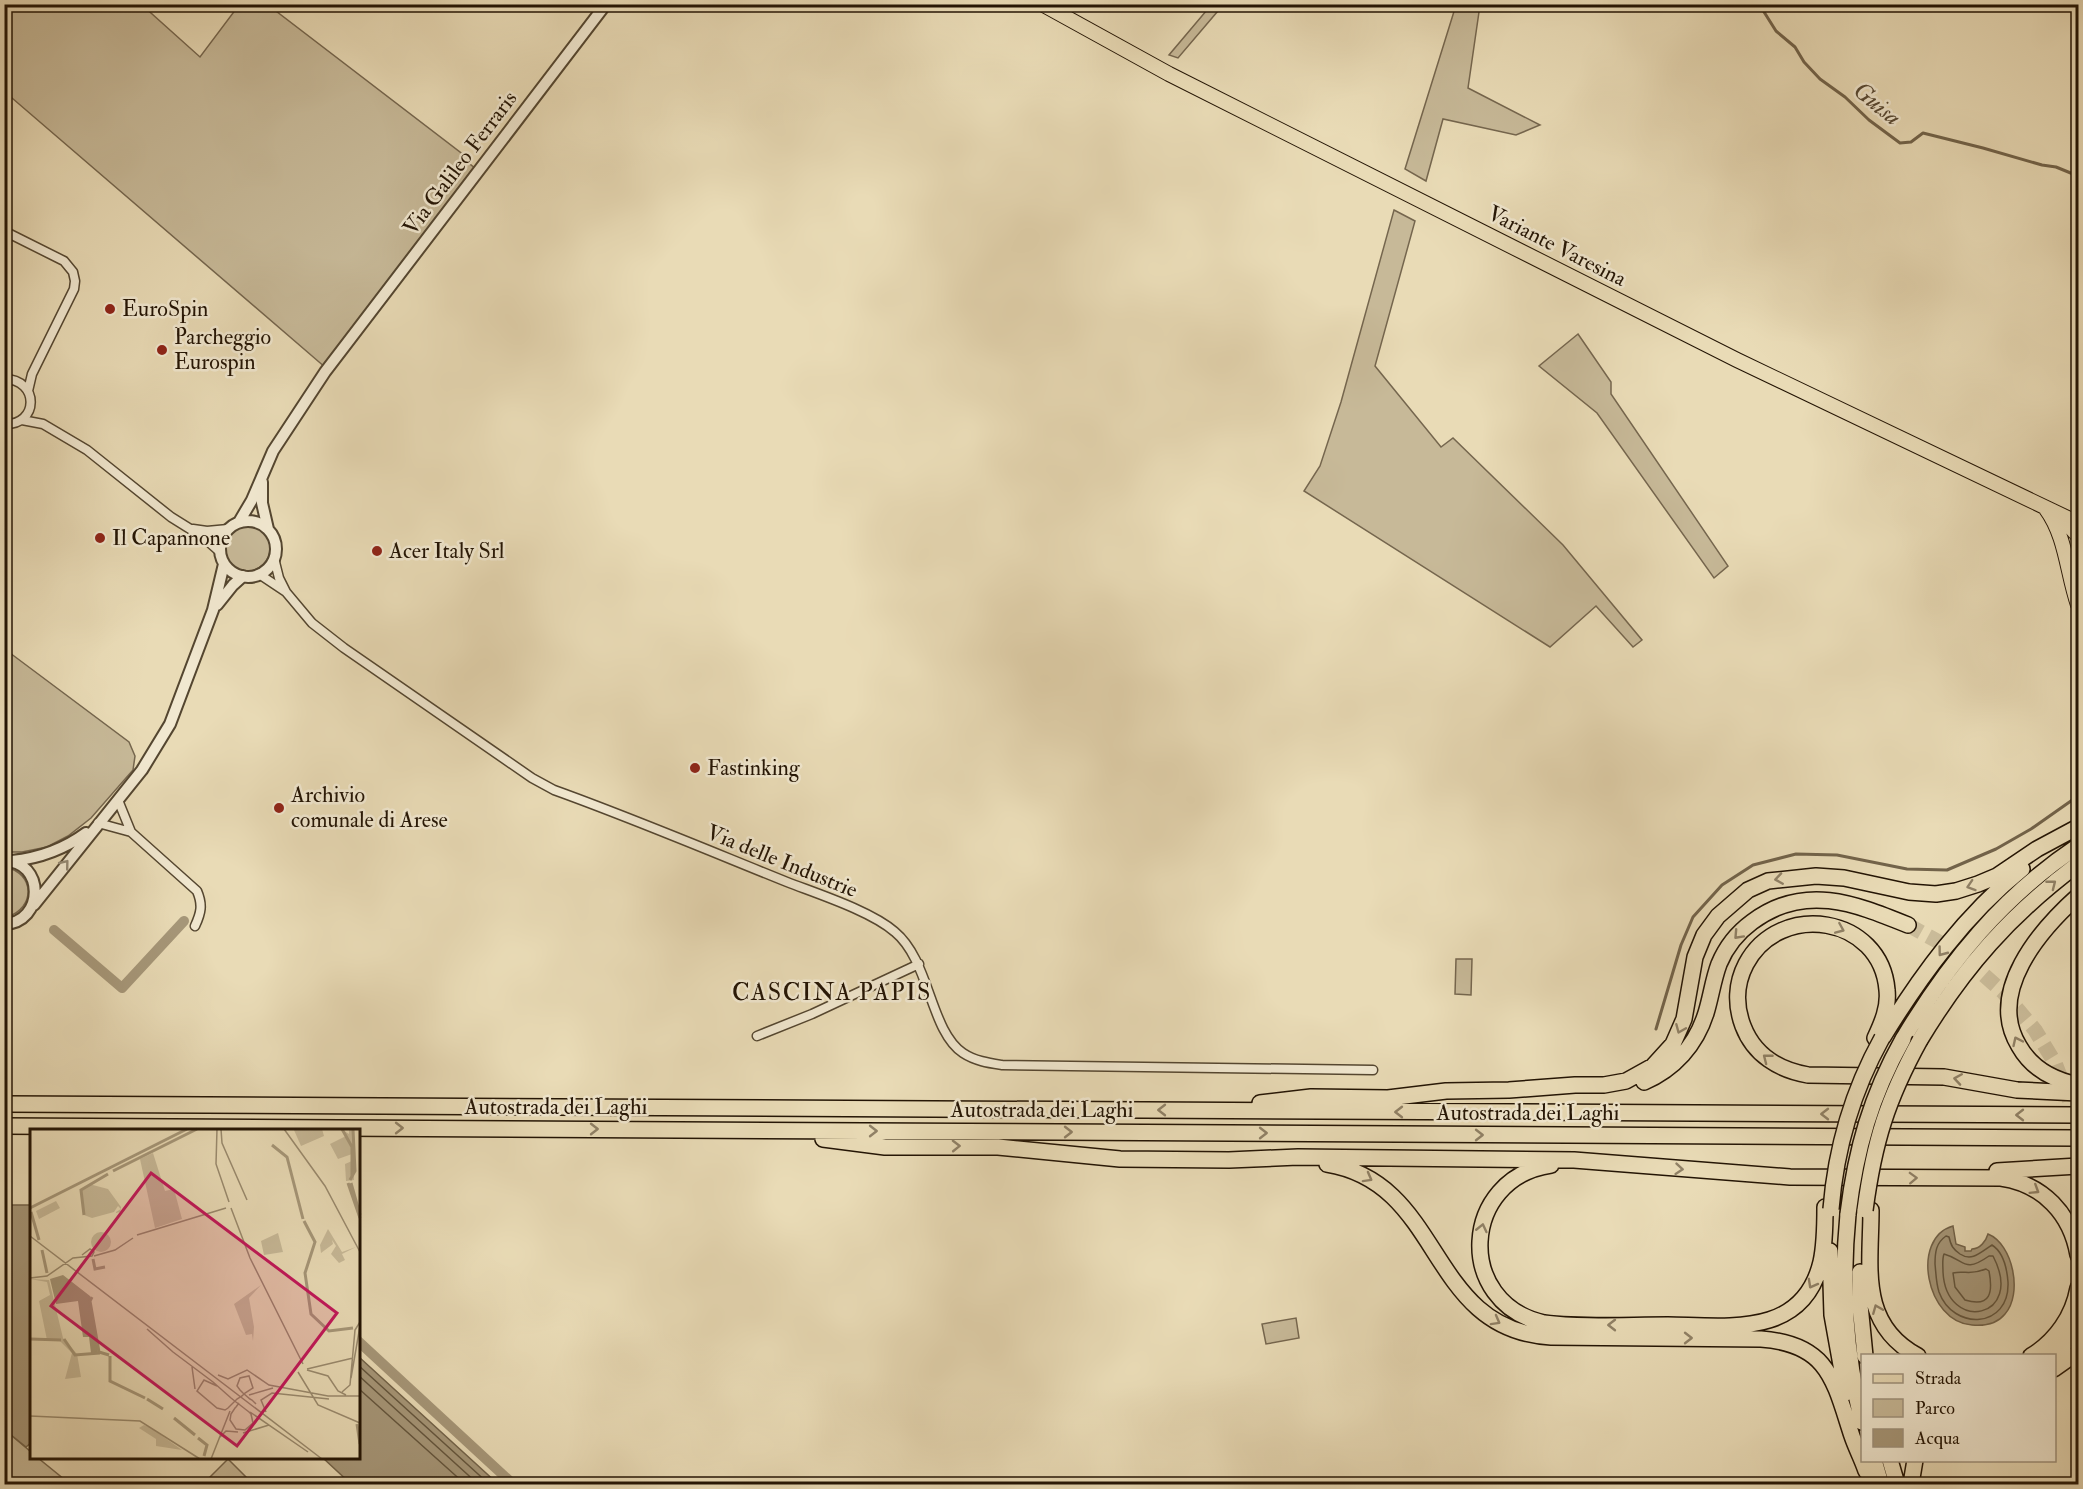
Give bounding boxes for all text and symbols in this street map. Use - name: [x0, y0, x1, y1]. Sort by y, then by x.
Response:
- water label: Guisa: [1847, 75, 1907, 133]
- street label: Via Galileo Ferraris: [397, 85, 523, 241]
- street label: Variante Varesina: [1483, 199, 1632, 293]
- place label: EuroSpin: [122, 295, 208, 324]
- marker: EuroSpin: [103, 302, 117, 316]
- place label: Parcheggio Eurospin: [174, 323, 271, 377]
- marker: Parcheggio Eurospin: [155, 343, 169, 357]
- place label: Il Capannone: [112, 524, 230, 553]
- marker: Il Capannone: [93, 531, 107, 545]
- place label: Acer Italy Srl: [388, 537, 505, 565]
- marker: Acer Italy Srl: [370, 544, 384, 558]
- place label: Fastinking: [707, 754, 801, 782]
- marker: Fastinking: [688, 761, 702, 775]
- place label: Archivio comunale di Arese: [290, 781, 448, 834]
- marker: Archivio comunale di Arese: [272, 801, 286, 815]
- street label: Via delle Industrie: [702, 818, 862, 904]
- one-way arrow: [58, 860, 69, 871]
- one-way arrow: [1774, 872, 1784, 884]
- one-way arrow: [1966, 879, 1977, 892]
- one-way arrow: [2045, 881, 2056, 892]
- one-way arrow: [1834, 922, 1845, 934]
- one-way arrow: [1734, 929, 1745, 939]
- one-way arrow: [1938, 945, 1949, 956]
- district label: CASCINA PAPIS: [732, 977, 932, 1008]
- one-way arrow: [1675, 1023, 1687, 1034]
- one-way arrow: [2012, 1037, 2024, 1048]
- one-way arrow: [1763, 1055, 1774, 1066]
- one-way arrow: [1953, 1074, 1963, 1086]
- street label: Autostrada dei Laghi: [464, 1093, 648, 1121]
- street label: Autostrada dei Laghi: [950, 1096, 1134, 1124]
- street label: Autostrada dei Laghi: [1436, 1099, 1620, 1127]
- one-way arrow: [1158, 1104, 1167, 1117]
- one-way arrow: [1395, 1106, 1404, 1118]
- one-way arrow: [1821, 1108, 1830, 1120]
- one-way arrow: [2016, 1109, 2025, 1121]
- one-way arrow: [394, 1122, 403, 1134]
- one-way arrow: [589, 1123, 598, 1135]
- one-way arrow: [869, 1125, 878, 1137]
- one-way arrow: [1064, 1126, 1073, 1138]
- one-way arrow: [1259, 1127, 1268, 1139]
- inset map: [30, 1129, 360, 1459]
- one-way arrow: [1475, 1129, 1484, 1141]
- one-way arrow: [952, 1139, 961, 1152]
- one-way arrow: [1674, 1162, 1683, 1175]
- one-way arrow: [1362, 1170, 1373, 1182]
- one-way arrow: [1908, 1172, 1917, 1185]
- one-way arrow: [2029, 1182, 2039, 1194]
- one-way arrow: [1475, 1223, 1488, 1233]
- one-way arrow: [1808, 1278, 1819, 1288]
- one-way arrow: [1872, 1305, 1884, 1316]
- one-way arrow: [1490, 1314, 1500, 1326]
- one-way arrow: [1607, 1319, 1616, 1331]
- one-way arrow: [1684, 1332, 1693, 1344]
- legend: [1861, 1354, 2056, 1462]
- text: Strada: [1915, 1367, 1962, 1390]
- text: Parco: [1915, 1397, 1955, 1420]
- text: Acqua: [1914, 1427, 1960, 1450]

